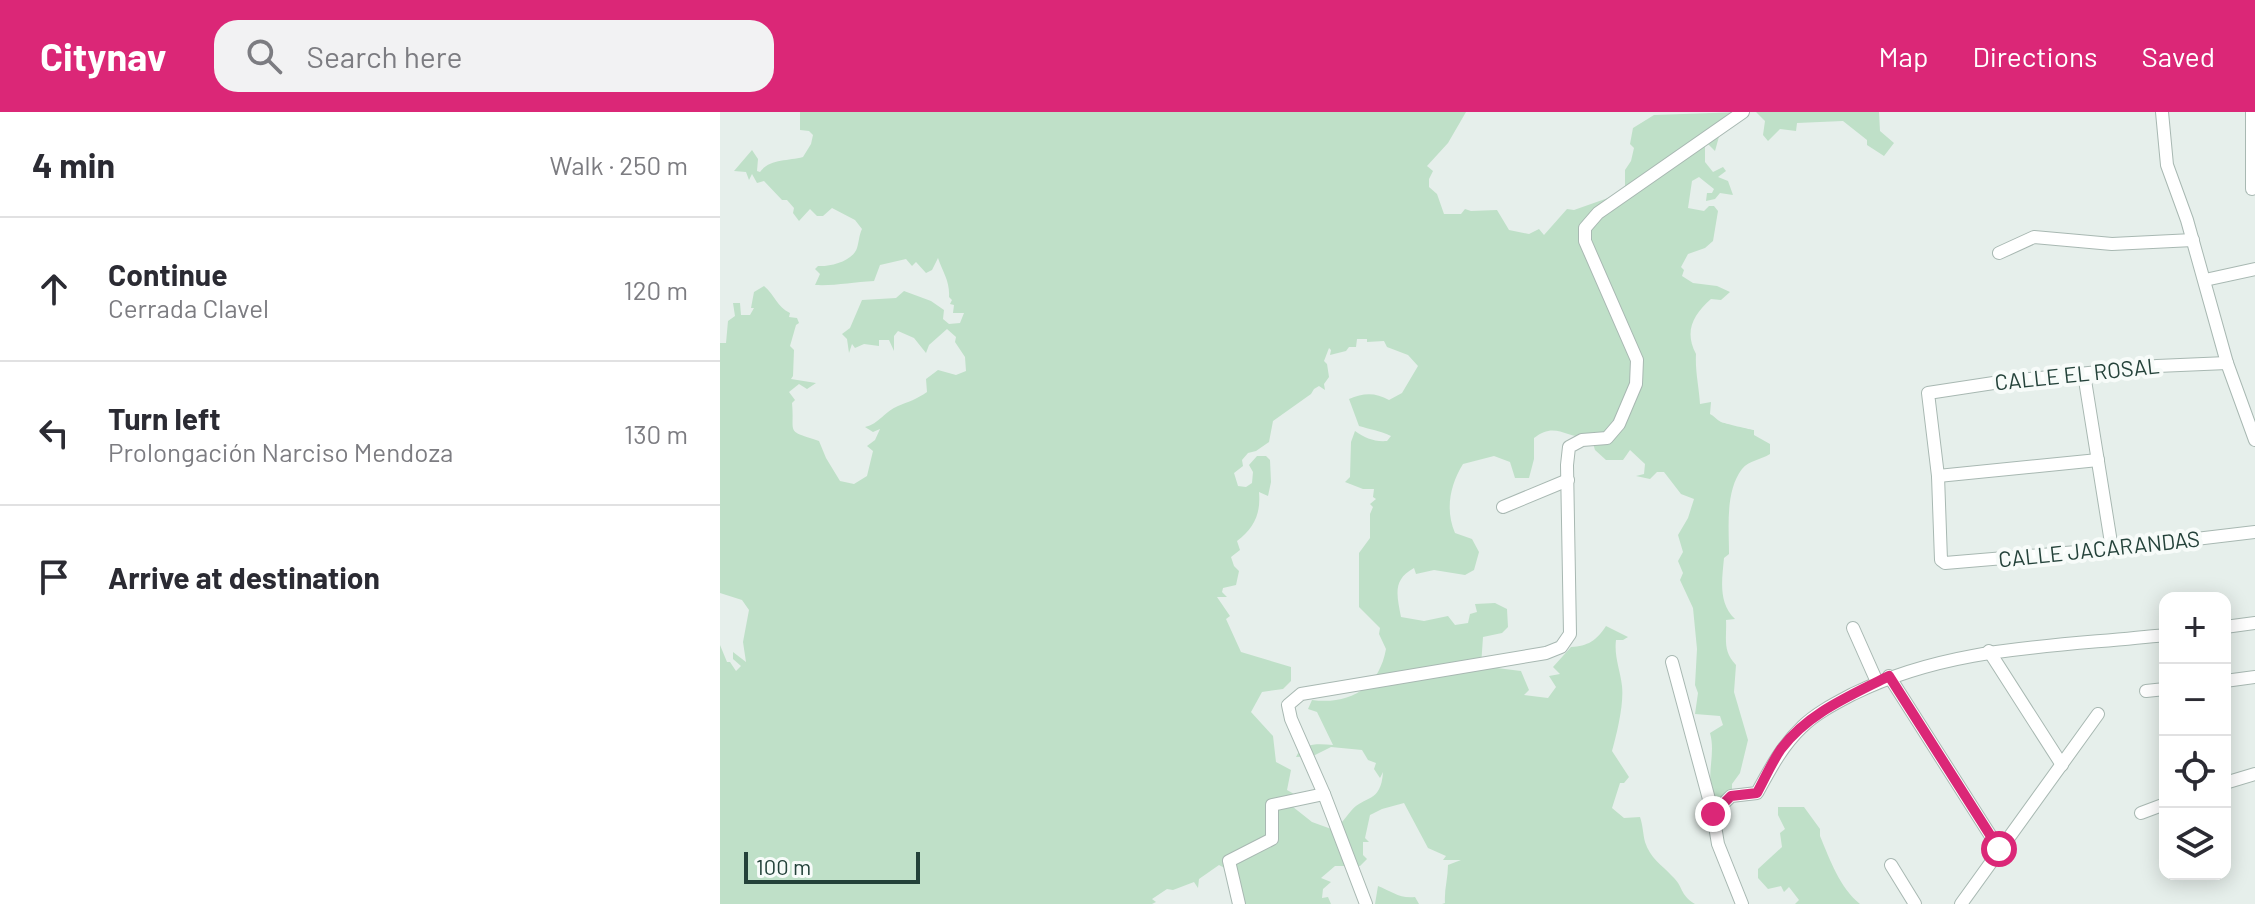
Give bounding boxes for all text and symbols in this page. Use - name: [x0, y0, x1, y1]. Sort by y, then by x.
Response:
- search box: [214, 20, 774, 92]
- text: Citynav: [40, 33, 166, 79]
- icon: search: [242, 34, 286, 78]
- text: Search here: [306, 38, 462, 74]
- text: Map: [1879, 39, 1928, 73]
- text: Directions: [1972, 39, 2098, 73]
- text: Saved: [2142, 39, 2215, 73]
- text: 4 min: [32, 144, 115, 185]
- text: Walk · 250 m: [550, 149, 688, 180]
- text: Continue: [108, 256, 228, 292]
- icon: ahead: [32, 267, 76, 311]
- text: 120 m: [624, 274, 688, 305]
- text: Cerrada Clavel: [108, 292, 269, 323]
- street label: CALLE EL ROSAL: [1993, 351, 2161, 395]
- text: Turn left: [108, 400, 221, 436]
- icon: left: [32, 411, 76, 455]
- text: 130 m: [624, 418, 688, 449]
- text: Prolongación Narciso Mendoza: [108, 436, 453, 467]
- street label: CALLE JACARANDAS: [1997, 524, 2201, 572]
- icon: arrive: [32, 555, 76, 599]
- text: Arrive at destination: [108, 559, 380, 595]
- map controls: [2159, 592, 2231, 880]
- button: +: [2159, 592, 2231, 664]
- button: −: [2159, 664, 2231, 736]
- button: locate: [2159, 736, 2231, 808]
- route end: [1695, 796, 1731, 832]
- button: layers: [2159, 808, 2231, 880]
- route start: [1981, 831, 2017, 867]
- scale bar: [744, 848, 920, 884]
- text: 100 m: [756, 853, 811, 879]

